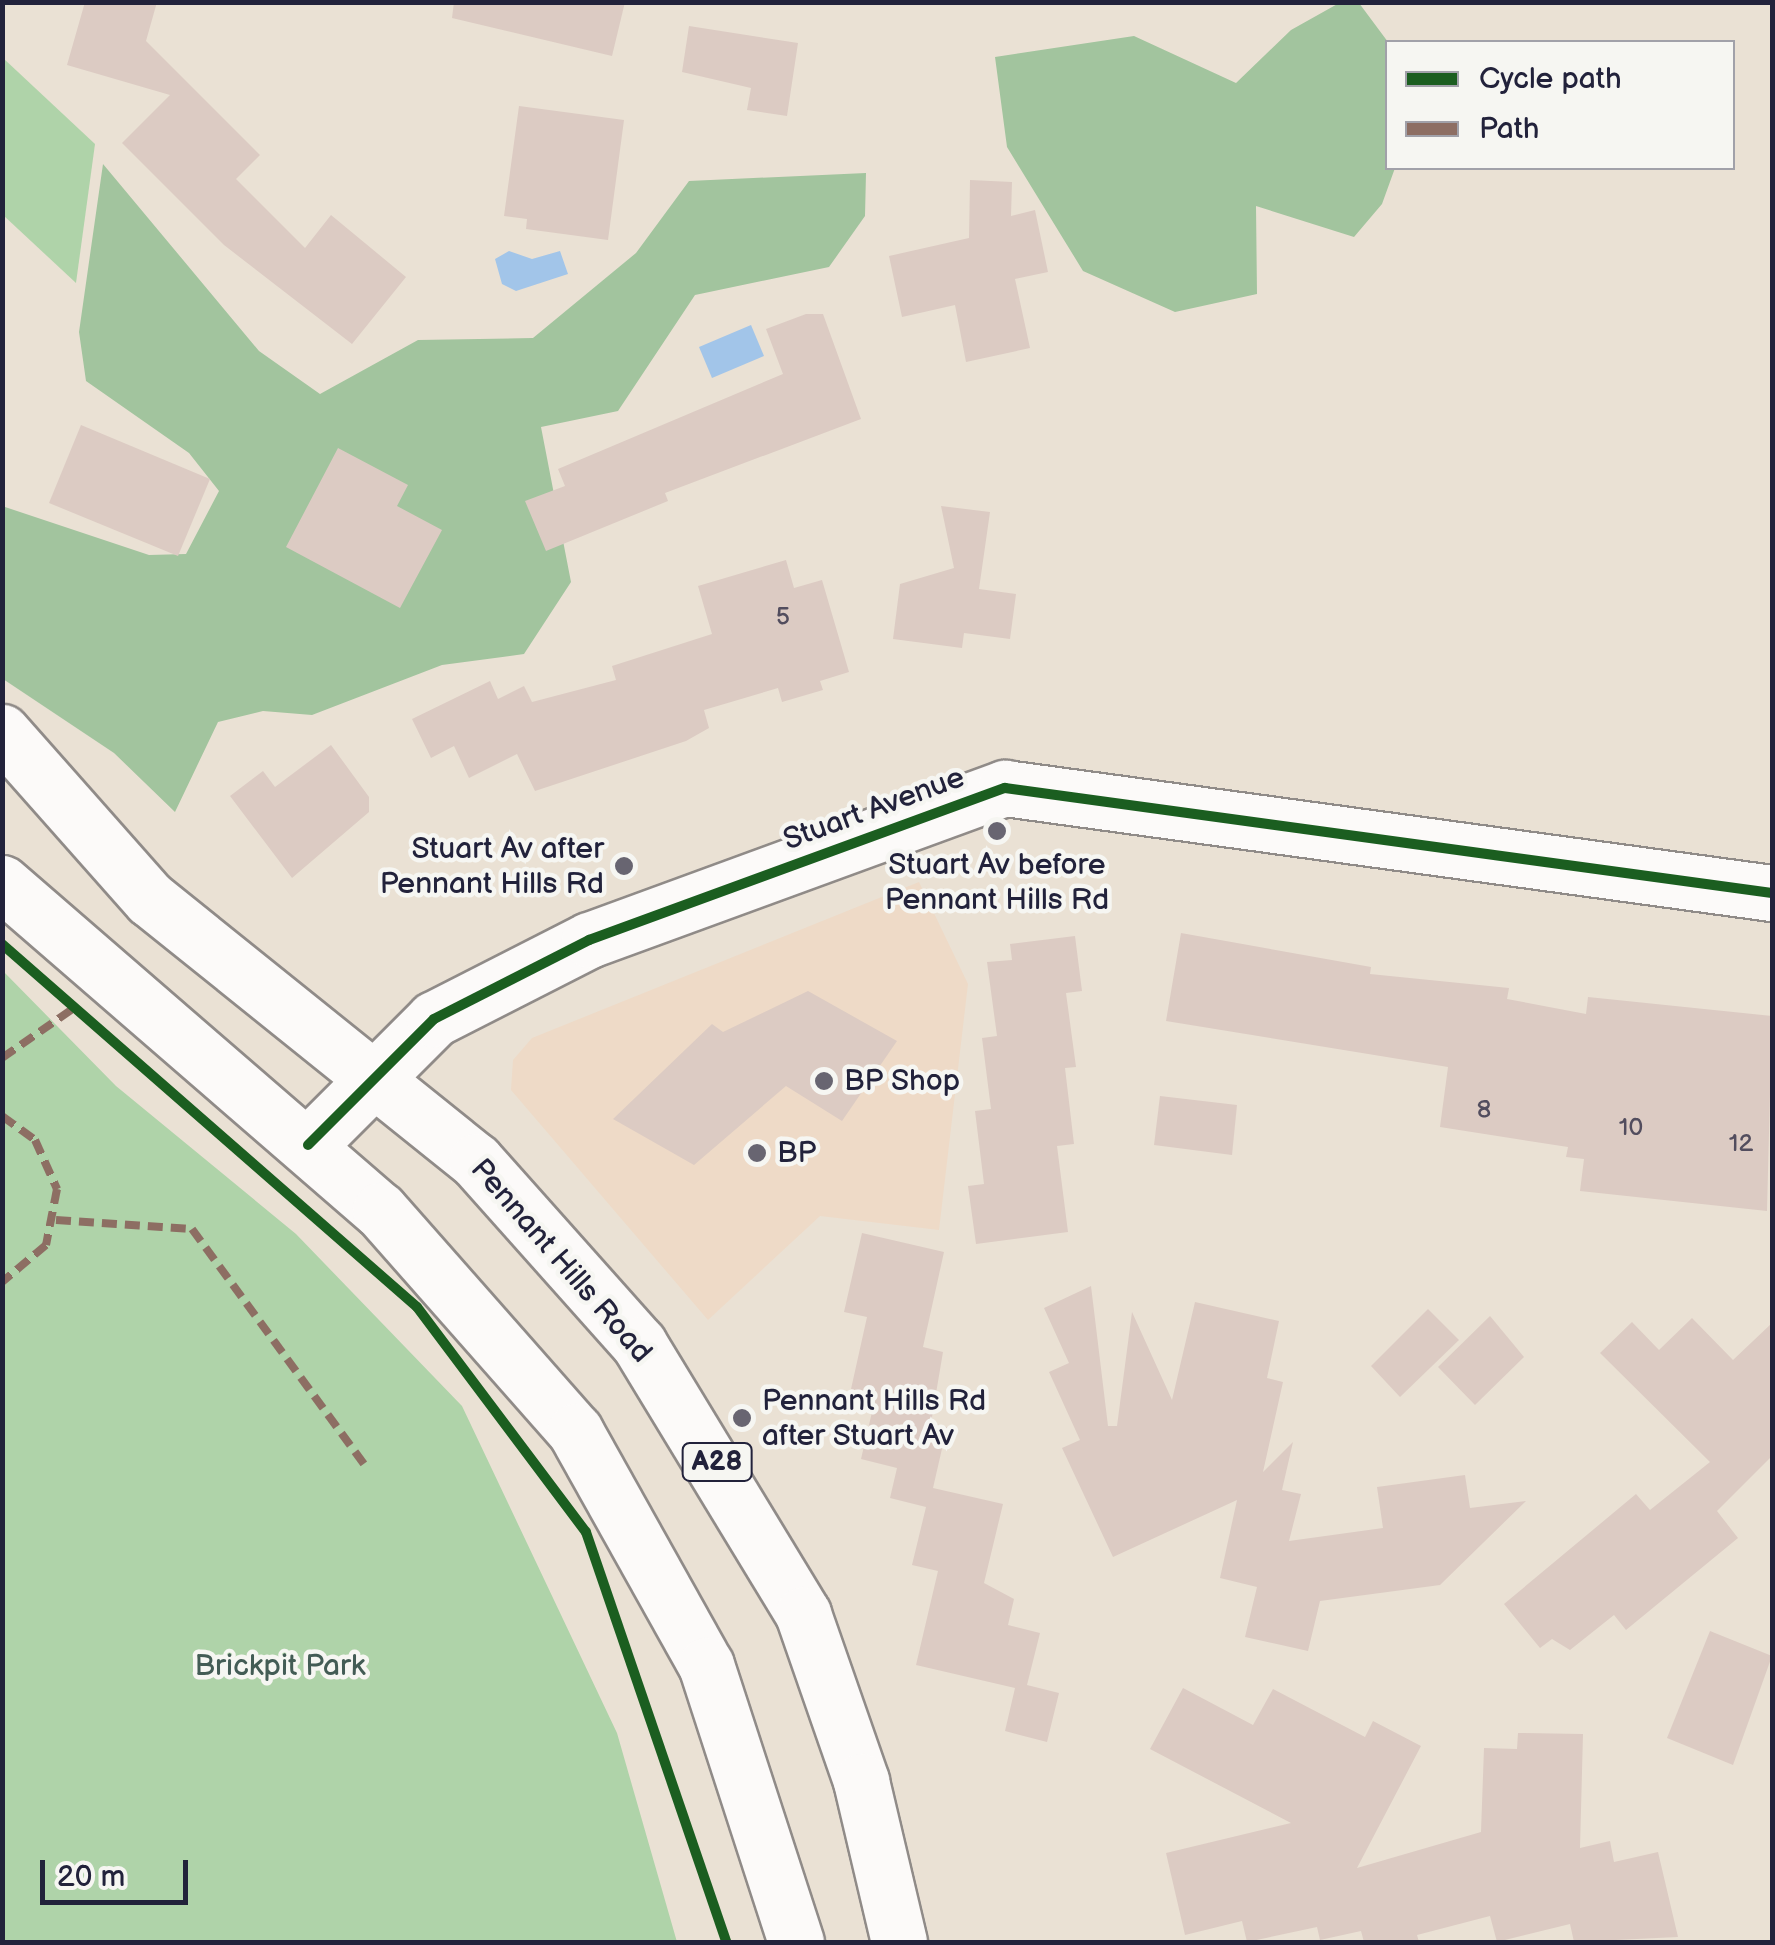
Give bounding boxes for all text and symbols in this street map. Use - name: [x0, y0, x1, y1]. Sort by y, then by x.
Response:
- legend: [1385, 40, 1735, 170]
- text: Cycle path: [1479, 61, 1622, 97]
- text: Path: [1479, 111, 1539, 147]
- house number: 5: [776, 602, 790, 632]
- street label: Stuart Avenue: [779, 760, 969, 858]
- marker: Stuart Av before Pennant Hills Rd: [986, 820, 1008, 842]
- place label: Stuart Av after Pennant Hills Rd: [380, 831, 604, 902]
- place label: Stuart Av before Pennant Hills Rd: [885, 847, 1109, 918]
- marker: Stuart Av after Pennant Hills Rd: [613, 855, 635, 877]
- place label: BP Shop: [844, 1063, 961, 1099]
- marker: BP Shop: [813, 1070, 835, 1092]
- house number: 8: [1477, 1095, 1491, 1125]
- house number: 10: [1619, 1113, 1643, 1143]
- house number: 12: [1729, 1129, 1753, 1159]
- place label: BP: [777, 1135, 816, 1171]
- marker: BP: [746, 1142, 768, 1164]
- street label: Pennant Hills Road: [463, 1152, 659, 1370]
- place label: Pennant Hills Rd after Stuart Av: [762, 1383, 986, 1454]
- marker: Pennant Hills Rd after Stuart Av: [731, 1407, 753, 1429]
- road number: A28: [680, 1439, 754, 1485]
- park label: Brickpit Park: [195, 1648, 365, 1684]
- scale bar: [45, 1840, 192, 1902]
- text: 20 m: [57, 1859, 125, 1895]

